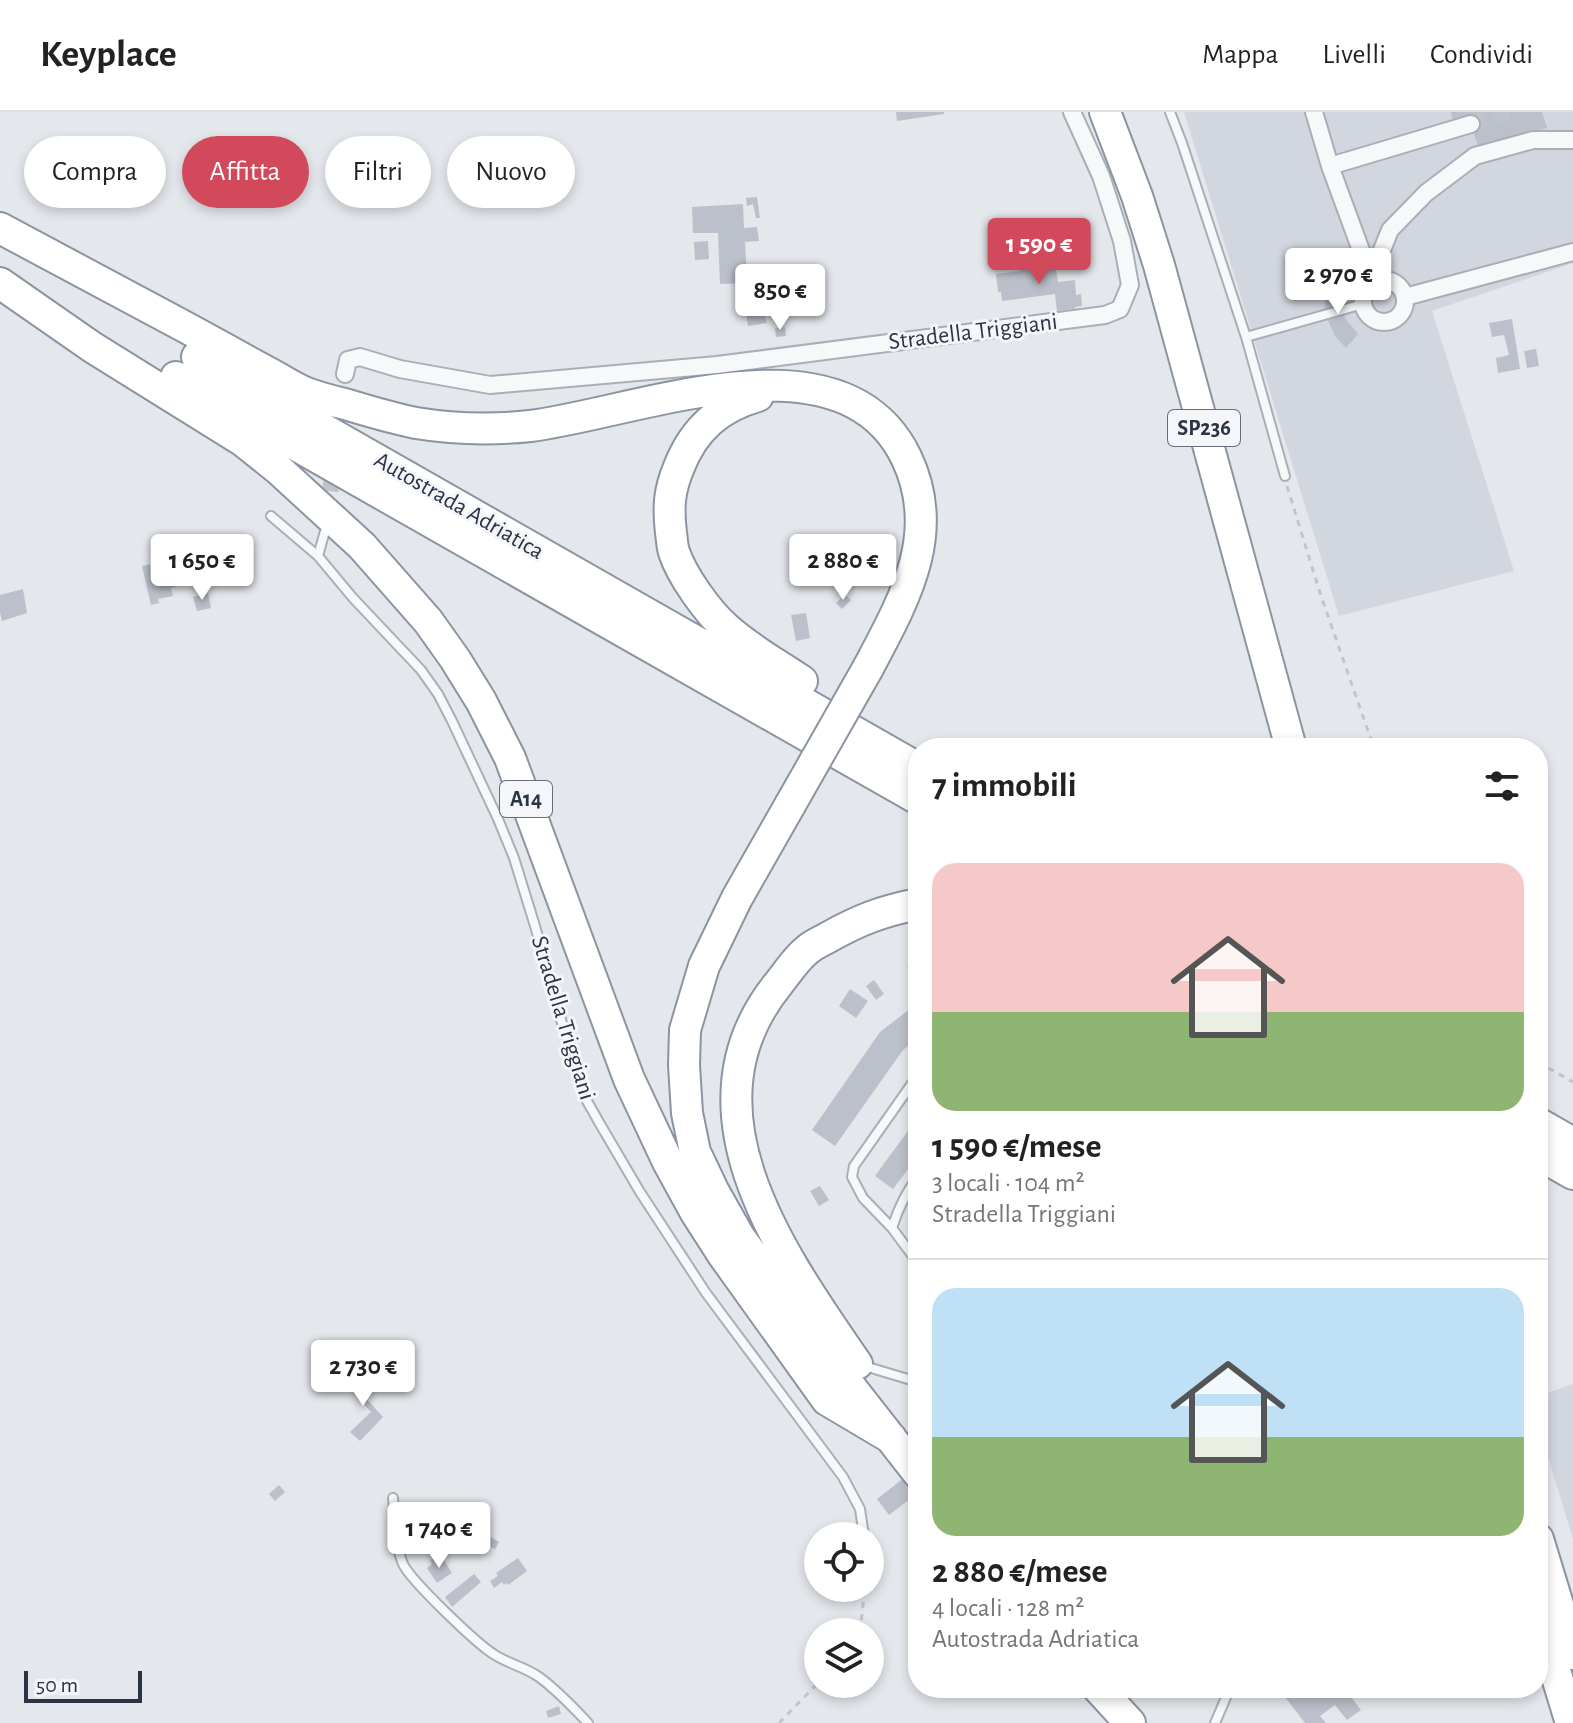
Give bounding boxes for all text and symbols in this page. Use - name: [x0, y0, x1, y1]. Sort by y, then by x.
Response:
- text: Keyplace: [40, 36, 177, 74]
- text: Mappa: [1202, 41, 1279, 69]
- text: Livelli: [1323, 41, 1386, 69]
- text: Condividi: [1430, 41, 1533, 69]
- chip: Compra: [24, 136, 166, 208]
- chip: Affitta: [182, 136, 309, 208]
- chip: Filtri: [325, 136, 431, 208]
- chip: Nuovo: [447, 136, 575, 208]
- pin: 1 590 €: [965, 218, 1113, 286]
- text: 1 590 €: [1006, 231, 1072, 257]
- pin: 2 970 €: [1264, 248, 1412, 316]
- text: 2 970 €: [1303, 261, 1373, 287]
- pin: 850 €: [724, 264, 836, 332]
- text: 850 €: [753, 277, 807, 303]
- street label: Stradella Triggiani: [887, 310, 1059, 354]
- road number: SP236: [1168, 410, 1240, 446]
- street label: Autostrada Adriatica: [370, 448, 548, 564]
- pin: 1 650 €: [128, 534, 276, 602]
- pin: 2 880 €: [769, 534, 917, 602]
- text: 1 650 €: [169, 547, 235, 573]
- text: 2 880 €: [807, 547, 879, 573]
- icon: filters: [1480, 764, 1524, 808]
- text: 7 immobili: [932, 769, 1077, 803]
- road number: A14: [500, 781, 552, 817]
- icon: home: [1156, 915, 1300, 1059]
- street label: Stradella Triggiani: [527, 933, 599, 1103]
- text: 1 590 €/mese: [932, 1130, 1101, 1164]
- text: 3 locali · 104 m²: [932, 1170, 1085, 1196]
- text: Stradella Triggiani: [932, 1201, 1116, 1227]
- pin: 2 730 €: [289, 1340, 437, 1408]
- icon: home: [1156, 1340, 1300, 1484]
- text: 2 730 €: [329, 1353, 397, 1379]
- pin: 1 740 €: [365, 1502, 513, 1570]
- text: 1 740 €: [405, 1515, 473, 1541]
- map controls: [804, 1522, 884, 1698]
- button: locate: [804, 1522, 884, 1602]
- text: 2 880 €/mese: [932, 1555, 1108, 1589]
- text: 4 locali · 128 m²: [932, 1595, 1084, 1621]
- button: layers: [804, 1618, 884, 1698]
- text: Autostrada Adriatica: [932, 1626, 1139, 1652]
- scale bar: [24, 1667, 142, 1703]
- text: 50 m: [36, 1674, 78, 1696]

